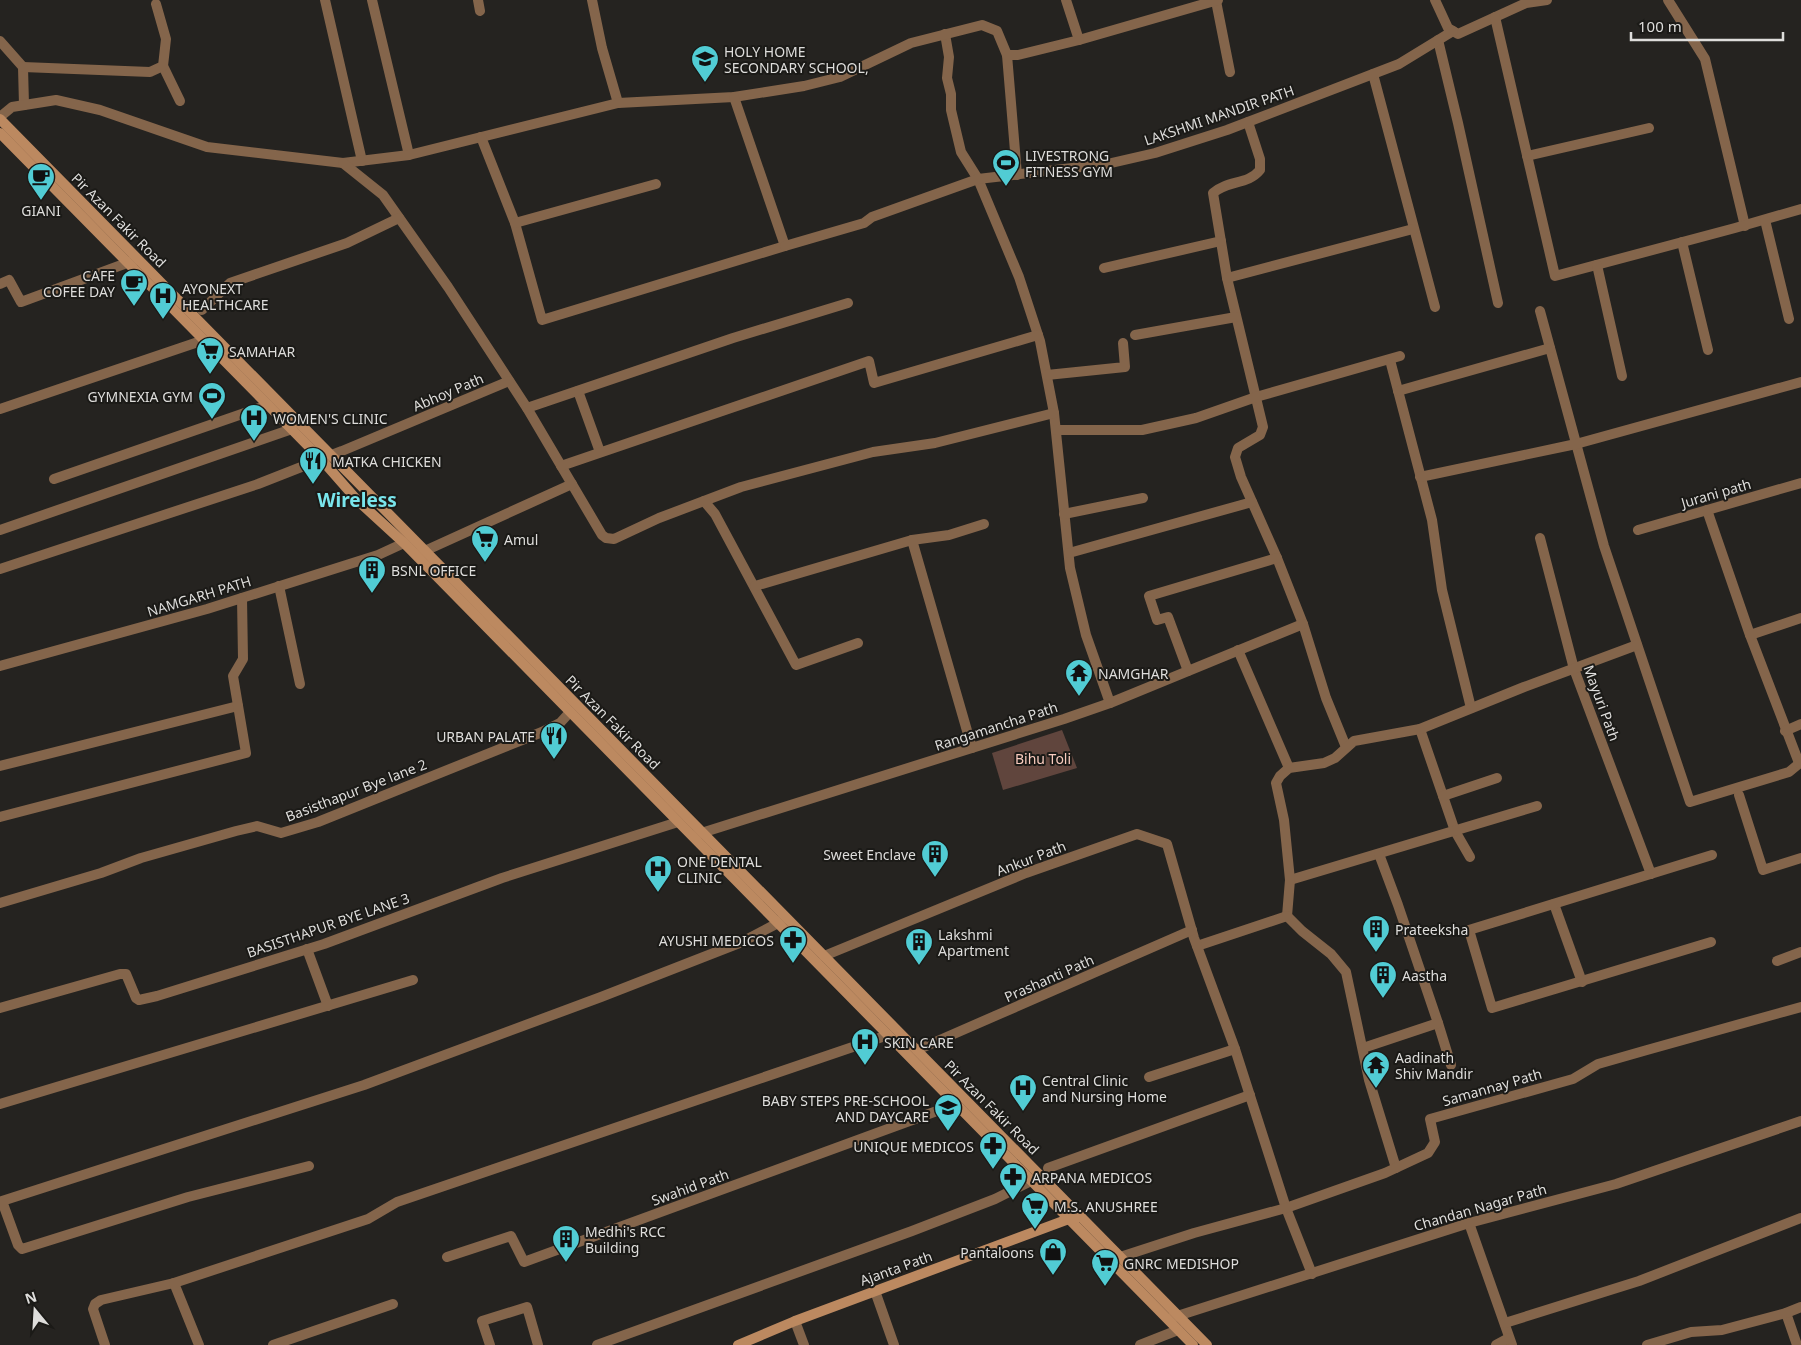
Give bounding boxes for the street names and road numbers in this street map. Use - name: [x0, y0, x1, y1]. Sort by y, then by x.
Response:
- street label: LAKSHMI MANDIR PATH: [1141, 80, 1297, 150]
- street label: Pir Azan Fakir Road: [68, 169, 170, 271]
- street label: Abhoy Path: [410, 369, 486, 415]
- street label: Jurani path: [1677, 474, 1753, 513]
- street label: NAMGARH PATH: [145, 571, 253, 621]
- street label: Mayuri Path: [1579, 662, 1625, 744]
- street label: Pir Azan Fakir Road: [562, 671, 664, 773]
- street label: Rangamancha Path: [932, 697, 1060, 755]
- street label: Basisthapur Bye lane 2: [283, 754, 429, 826]
- street label: Ankur Path: [993, 836, 1069, 880]
- street label: BASISTHAPUR BYE LANE 3: [244, 888, 412, 962]
- street label: Prashanti Path: [1001, 950, 1097, 1006]
- street label: Pir Azan Fakir Road: [941, 1056, 1043, 1158]
- street label: Samannay Path: [1440, 1064, 1544, 1110]
- street label: Swahid Path: [649, 1164, 731, 1210]
- street label: Chandan Nagar Path: [1411, 1179, 1549, 1235]
- street label: Ajanta Path: [857, 1246, 935, 1290]

